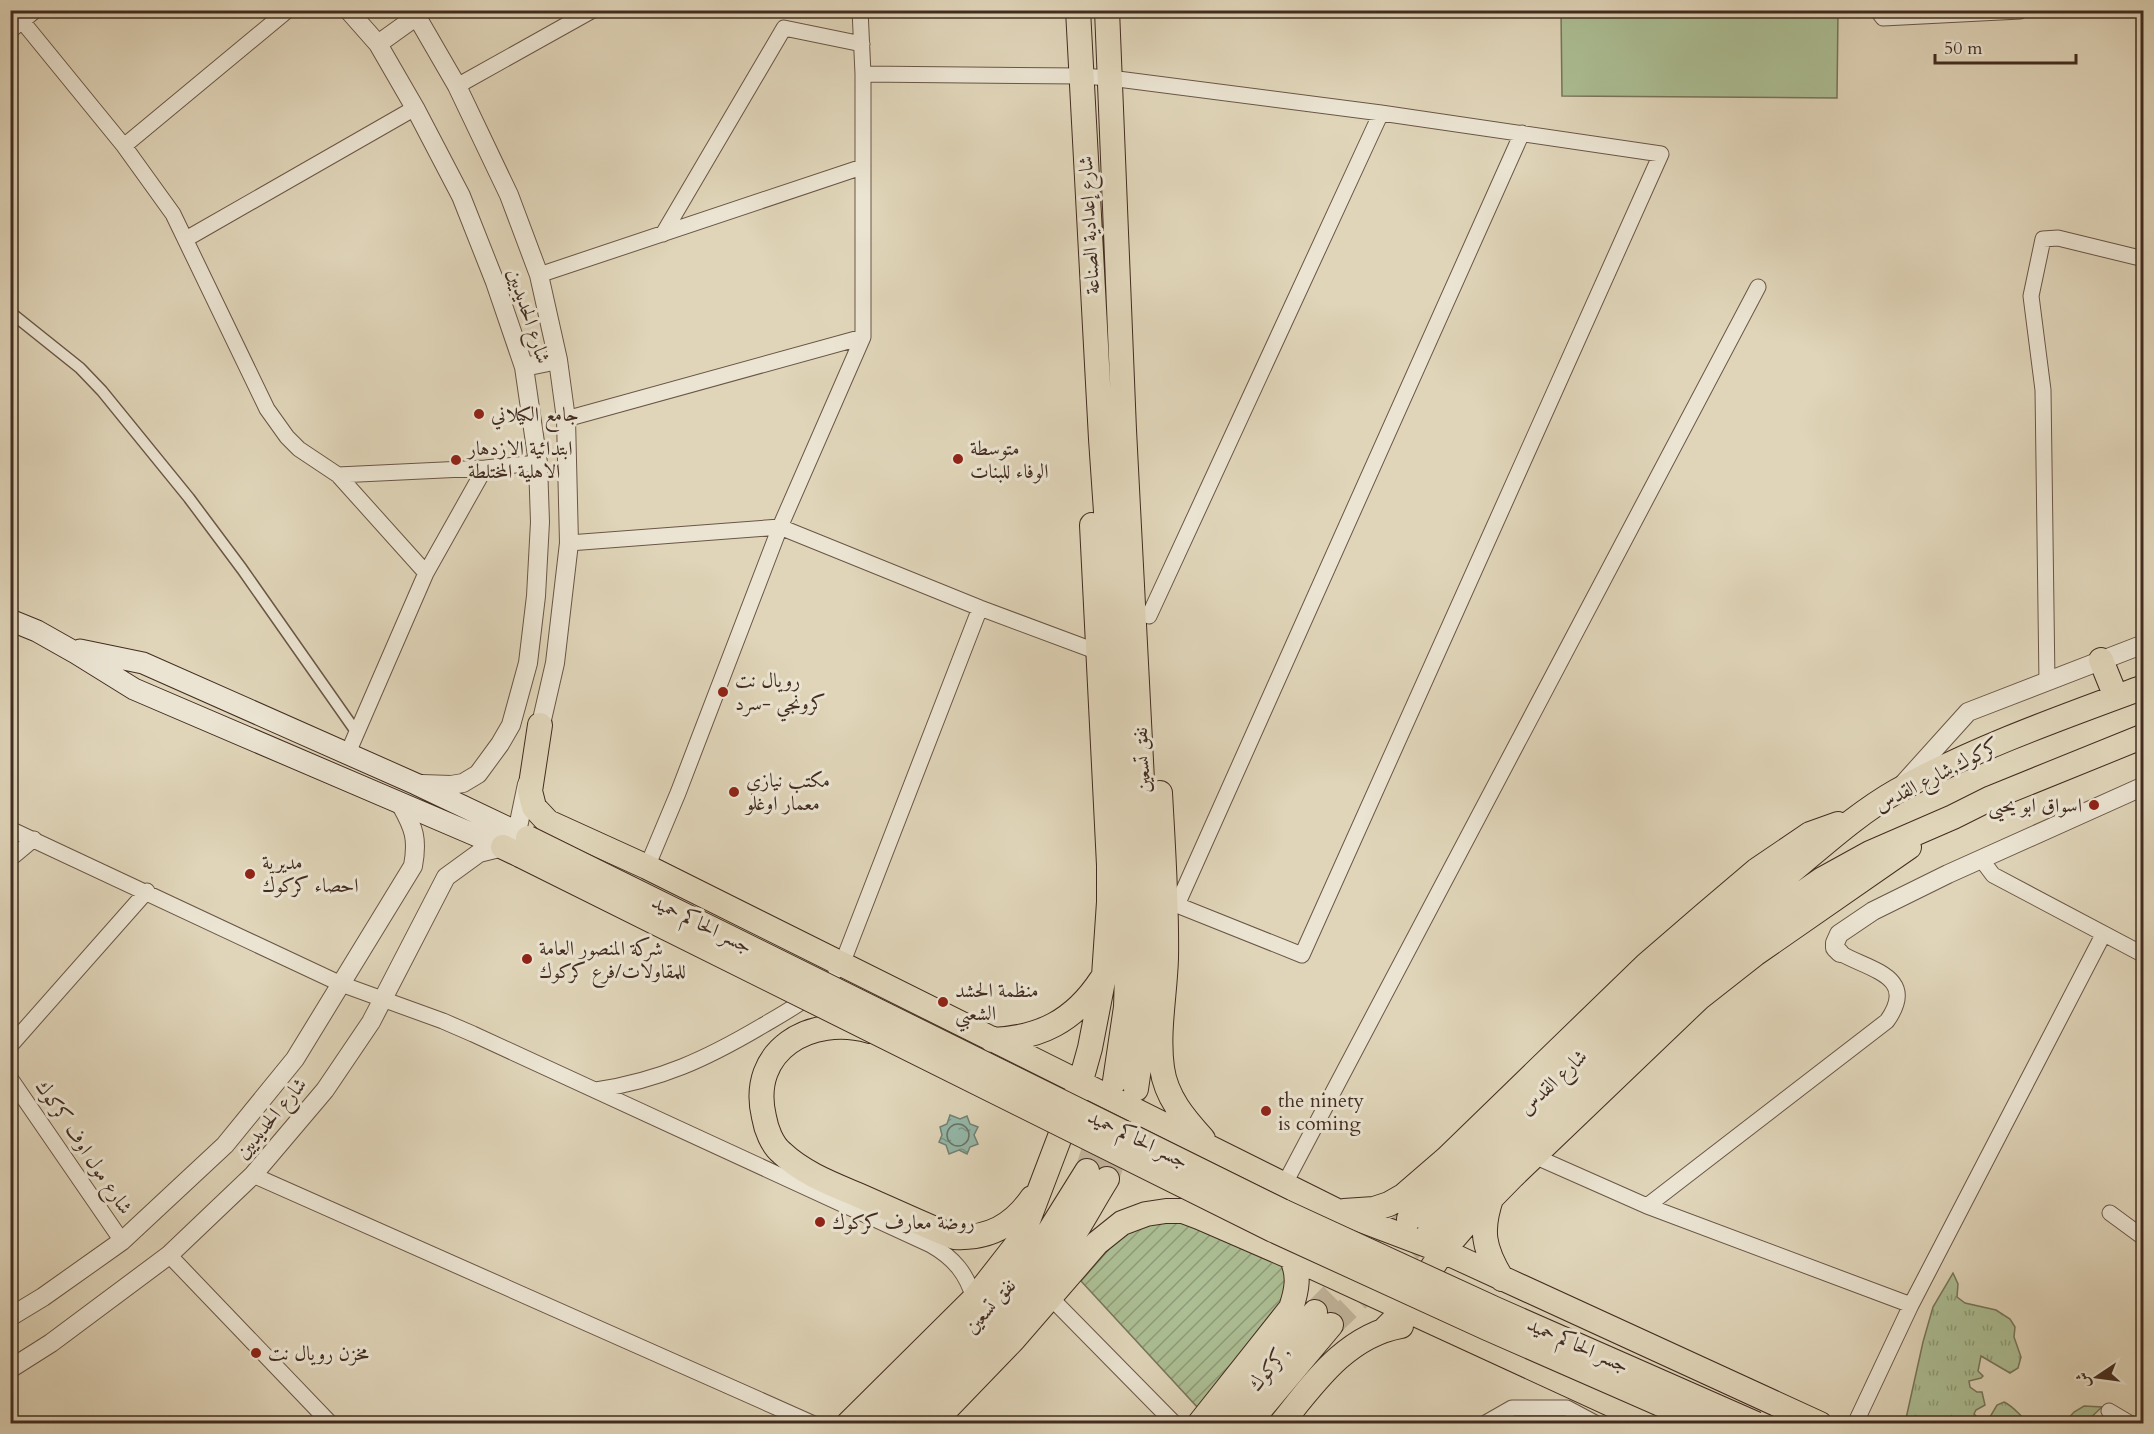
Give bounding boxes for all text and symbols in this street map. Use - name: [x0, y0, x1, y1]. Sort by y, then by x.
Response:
- scale bar: [1935, 27, 2076, 65]
- text: 50 m: [1944, 36, 1983, 61]
- street label: شارع إعدادية الصناعة: [1072, 155, 1110, 295]
- street label: شارع الحديديين: [497, 265, 557, 368]
- place label: جامع الكيلاني: [491, 401, 579, 432]
- marker: جامع الكيلاني: [472, 407, 486, 421]
- place label: ابتدائية الازدهار الاهلية المختلطة: [466, 435, 573, 485]
- place label: متوسطة الوفاء للبنات: [970, 435, 1049, 485]
- marker: متوسطة الوفاء للبنات: [951, 452, 965, 466]
- marker: ابتدائية الازدهار الاهلية المختلطة: [449, 453, 463, 467]
- place label: رويال نت كرونجي -سرد: [735, 667, 826, 722]
- marker: رويال نت كرونجي -سرد: [716, 685, 730, 699]
- street label: نفق تسعين: [1127, 726, 1157, 793]
- street label: كركوك,شارع القدس: [1870, 732, 2006, 822]
- place label: مكتب نيازي معمار اوغلو: [744, 767, 830, 817]
- marker: مكتب نيازي معمار اوغلو: [727, 785, 741, 799]
- place label: اسواق ابو يحيى: [1988, 792, 2082, 822]
- marker: اسواق ابو يحيى: [2087, 798, 2101, 812]
- place label: مديرية احصاء كركوك: [262, 849, 359, 899]
- marker: مديرية احصاء كركوك: [243, 867, 257, 881]
- street label: جسر الحاكم حميد: [646, 888, 757, 964]
- place label: شركة المنصور العامة للمقاولات/فرع كركوك: [539, 935, 686, 989]
- marker: شركة المنصور العامة للمقاولات/فرع كركوك: [520, 952, 534, 966]
- place label: منظمة الحشد الشعبي: [955, 977, 1039, 1032]
- marker: منظمة الحشد الشعبي: [936, 995, 950, 1009]
- street label: شارع القدس: [1513, 1043, 1596, 1124]
- street label: شارع الحديديين: [229, 1072, 316, 1167]
- street label: شارع مول اوف كركوك: [26, 1074, 139, 1222]
- place label: the ninety is coming: [1278, 1087, 1365, 1137]
- street label: جسر الحاكم حميد: [1082, 1103, 1193, 1179]
- marker: the ninety is coming: [1259, 1104, 1273, 1118]
- place label: روضة معارف كركوك: [832, 1209, 975, 1236]
- marker: روضة معارف كركوك: [813, 1215, 827, 1229]
- street label: نفق تسعين: [958, 1272, 1022, 1339]
- street label: جسر الحاكم حميد: [1521, 1311, 1633, 1383]
- street label: كركوك,: [1242, 1339, 1296, 1397]
- place label: مخزن رويال نت: [268, 1340, 369, 1367]
- marker: مخزن رويال نت: [249, 1346, 263, 1360]
- north arrow: [2067, 1347, 2127, 1407]
- text: ش: [2071, 1370, 2096, 1390]

